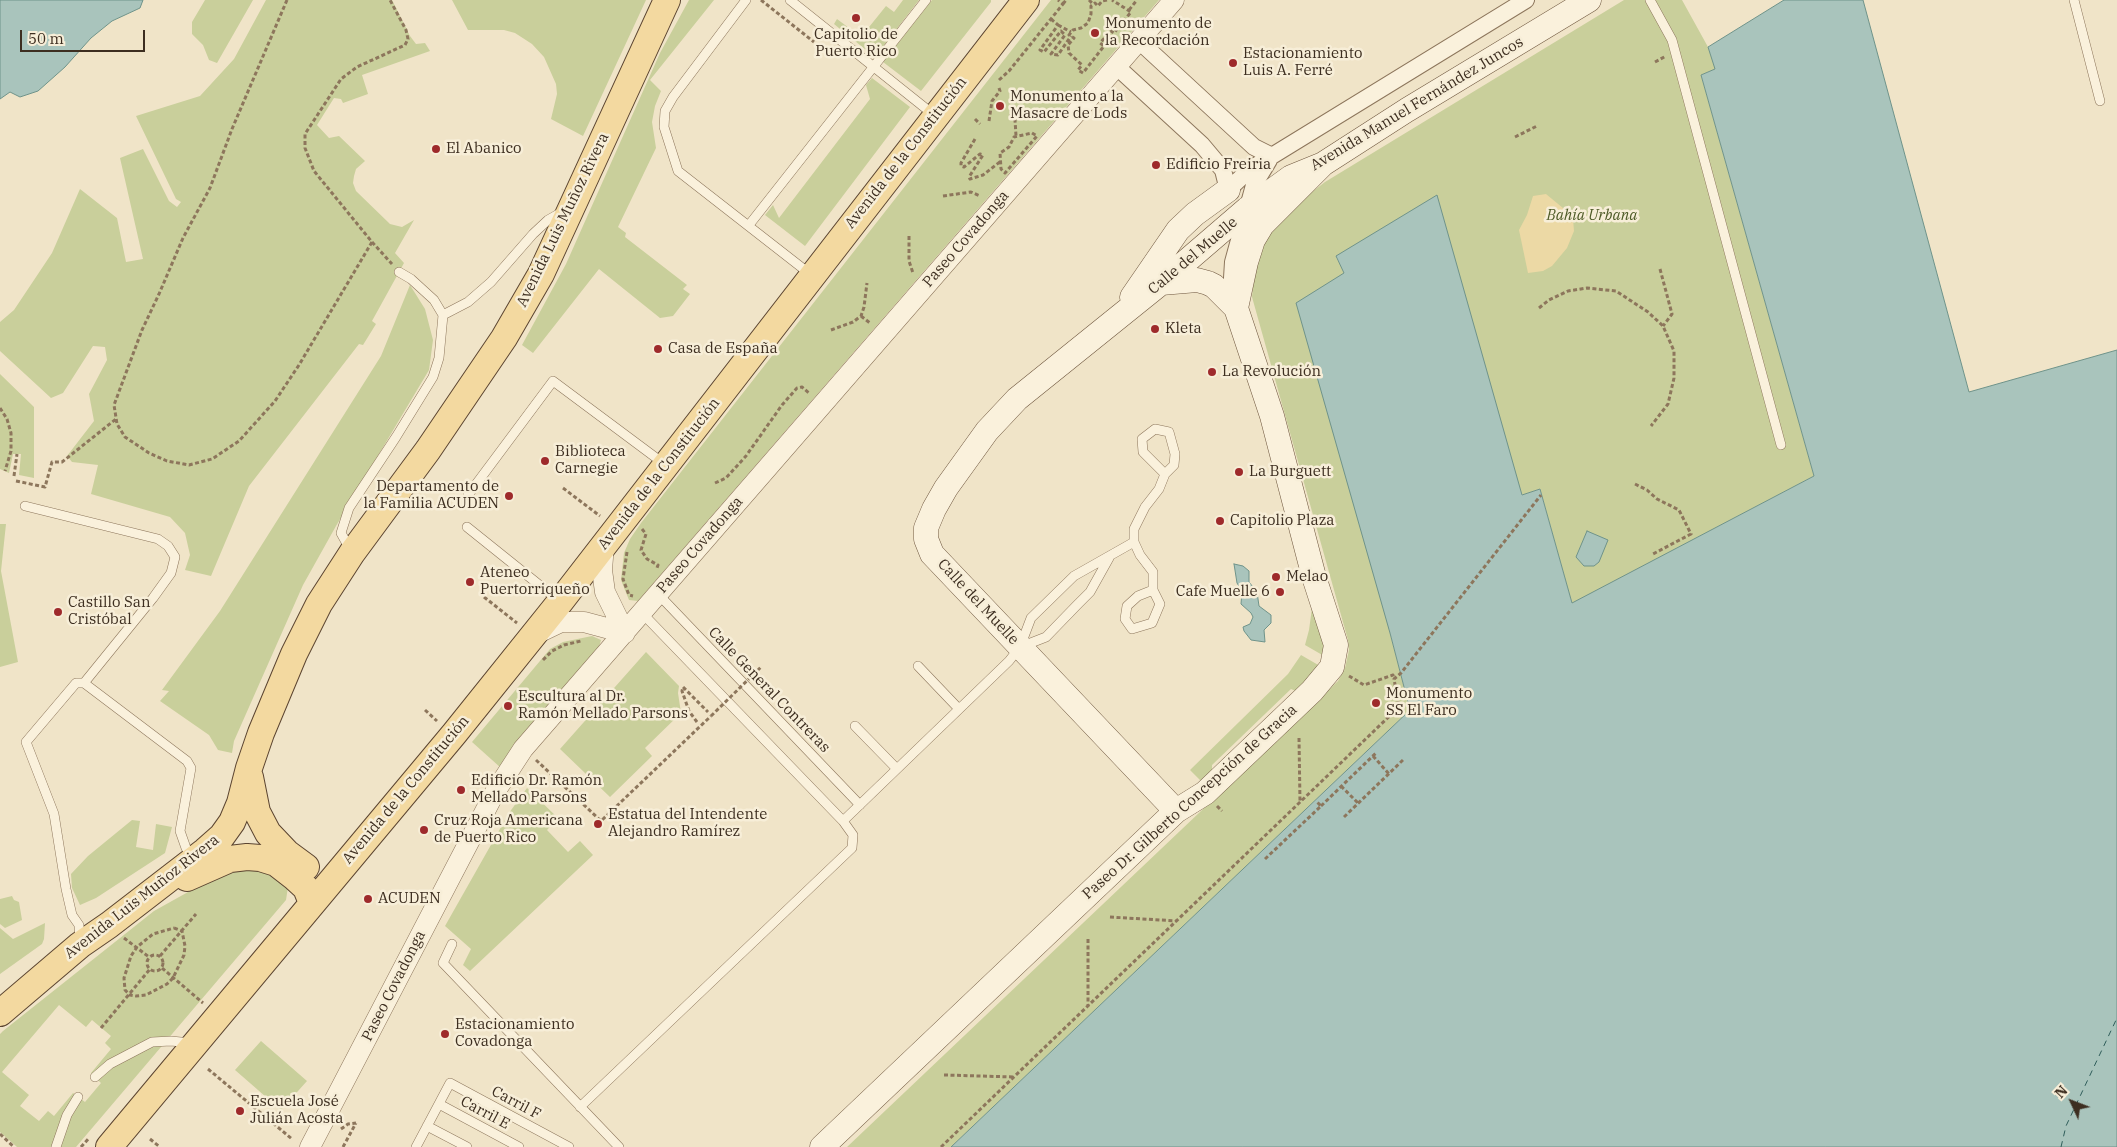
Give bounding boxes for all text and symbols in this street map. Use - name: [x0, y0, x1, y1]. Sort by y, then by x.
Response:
- marker: Capitolio de Puerto Rico: [850, 12, 862, 24]
- place label: Monumento de la Recordación: [1105, 15, 1212, 50]
- scale bar: [22, 20, 148, 52]
- place label: Capitolio de Puerto Rico: [814, 26, 898, 61]
- marker: Monumento de la Recordación: [1089, 27, 1101, 39]
- text: 50 m: [28, 29, 64, 48]
- street label: Avenida Manuel Fernández Juncos: [1307, 33, 1527, 175]
- place label: Estacionamiento Luis A. Ferré: [1243, 45, 1362, 80]
- marker: Estacionamiento Luis A. Ferré: [1227, 57, 1239, 69]
- street label: Avenida de la Constitución: [841, 74, 971, 232]
- place label: Monumento a la Masacre de Lods: [1010, 88, 1127, 123]
- marker: Monumento a la Masacre de Lods: [994, 100, 1006, 112]
- street label: Avenida Luis Muñoz Rivera: [513, 130, 613, 310]
- place label: El Abanico: [446, 140, 522, 158]
- marker: El Abanico: [430, 143, 442, 155]
- place label: Edificio Freiria: [1166, 156, 1271, 174]
- marker: Edificio Freiria: [1150, 159, 1162, 171]
- street label: Paseo Covadonga: [919, 187, 1013, 291]
- park label: Bahía Urbana: [1547, 207, 1637, 225]
- street label: Calle del Muelle: [1145, 213, 1241, 299]
- place label: Kleta: [1165, 320, 1202, 338]
- marker: Kleta: [1149, 323, 1161, 335]
- place label: Casa de España: [668, 340, 778, 358]
- marker: Casa de España: [652, 343, 664, 355]
- place label: La Revolución: [1222, 363, 1321, 381]
- marker: La Revolución: [1206, 366, 1218, 378]
- street label: Avenida de la Constitución: [594, 395, 724, 553]
- place label: Biblioteca Carnegie: [555, 443, 626, 478]
- marker: Biblioteca Carnegie: [539, 455, 551, 467]
- place label: La Burguett: [1249, 463, 1331, 481]
- marker: La Burguett: [1233, 466, 1245, 478]
- place label: Departamento de la Familia ACUDEN: [363, 478, 499, 513]
- marker: Departamento de la Familia ACUDEN: [503, 490, 515, 502]
- street label: Paseo Covadonga: [653, 493, 747, 597]
- place label: Capitolio Plaza: [1230, 512, 1334, 530]
- marker: Capitolio Plaza: [1214, 515, 1226, 527]
- street label: Calle del Muelle: [934, 555, 1022, 649]
- place label: Ateneo Puertorriqueño: [480, 564, 590, 599]
- place label: Melao: [1286, 568, 1328, 586]
- marker: Melao: [1270, 571, 1282, 583]
- marker: Ateneo Puertorriqueño: [464, 576, 476, 588]
- place label: Cafe Muelle 6: [1176, 583, 1270, 601]
- marker: Cafe Muelle 6: [1274, 586, 1286, 598]
- place label: Castillo San Cristóbal: [68, 594, 151, 629]
- marker: Castillo San Cristóbal: [52, 606, 64, 618]
- street label: Calle General Contreras: [704, 624, 834, 756]
- place label: Monumento SS El Faro: [1386, 685, 1472, 720]
- place label: Escultura al Dr. Ramón Mellado Parsons: [518, 688, 688, 723]
- marker: Monumento SS El Faro: [1370, 697, 1382, 709]
- marker: Escultura al Dr. Ramón Mellado Parsons: [502, 700, 514, 712]
- street label: Paseo Dr. Gilberto Concepción de Gracia: [1079, 701, 1301, 903]
- street label: Avenida de la Constitución: [339, 712, 473, 868]
- place label: Edificio Dr. Ramón Mellado Parsons: [471, 772, 602, 807]
- marker: Edificio Dr. Ramón Mellado Parsons: [455, 784, 467, 796]
- place label: Estatua del Intendente Alejandro Ramírez: [608, 806, 767, 841]
- place label: Cruz Roja Americana de Puerto Rico: [434, 812, 583, 847]
- marker: Estatua del Intendente Alejandro Ramírez: [592, 818, 604, 830]
- marker: Cruz Roja Americana de Puerto Rico: [418, 824, 430, 836]
- street label: Avenida Luis Muñoz Rivera: [61, 831, 223, 963]
- place label: ACUDEN: [378, 890, 441, 908]
- marker: ACUDEN: [362, 893, 374, 905]
- street label: Paseo Covadonga: [358, 928, 430, 1044]
- place label: Estacionamiento Covadonga: [455, 1016, 574, 1051]
- marker: Estacionamiento Covadonga: [439, 1028, 451, 1040]
- north arrow: [2047, 1077, 2097, 1127]
- text: N: [2051, 1082, 2071, 1102]
- street label: Carril F: [488, 1083, 544, 1123]
- place label: Escuela José Julián Acosta: [250, 1093, 344, 1128]
- street label: Carril E: [457, 1093, 513, 1133]
- marker: Escuela José Julián Acosta: [234, 1105, 246, 1117]

